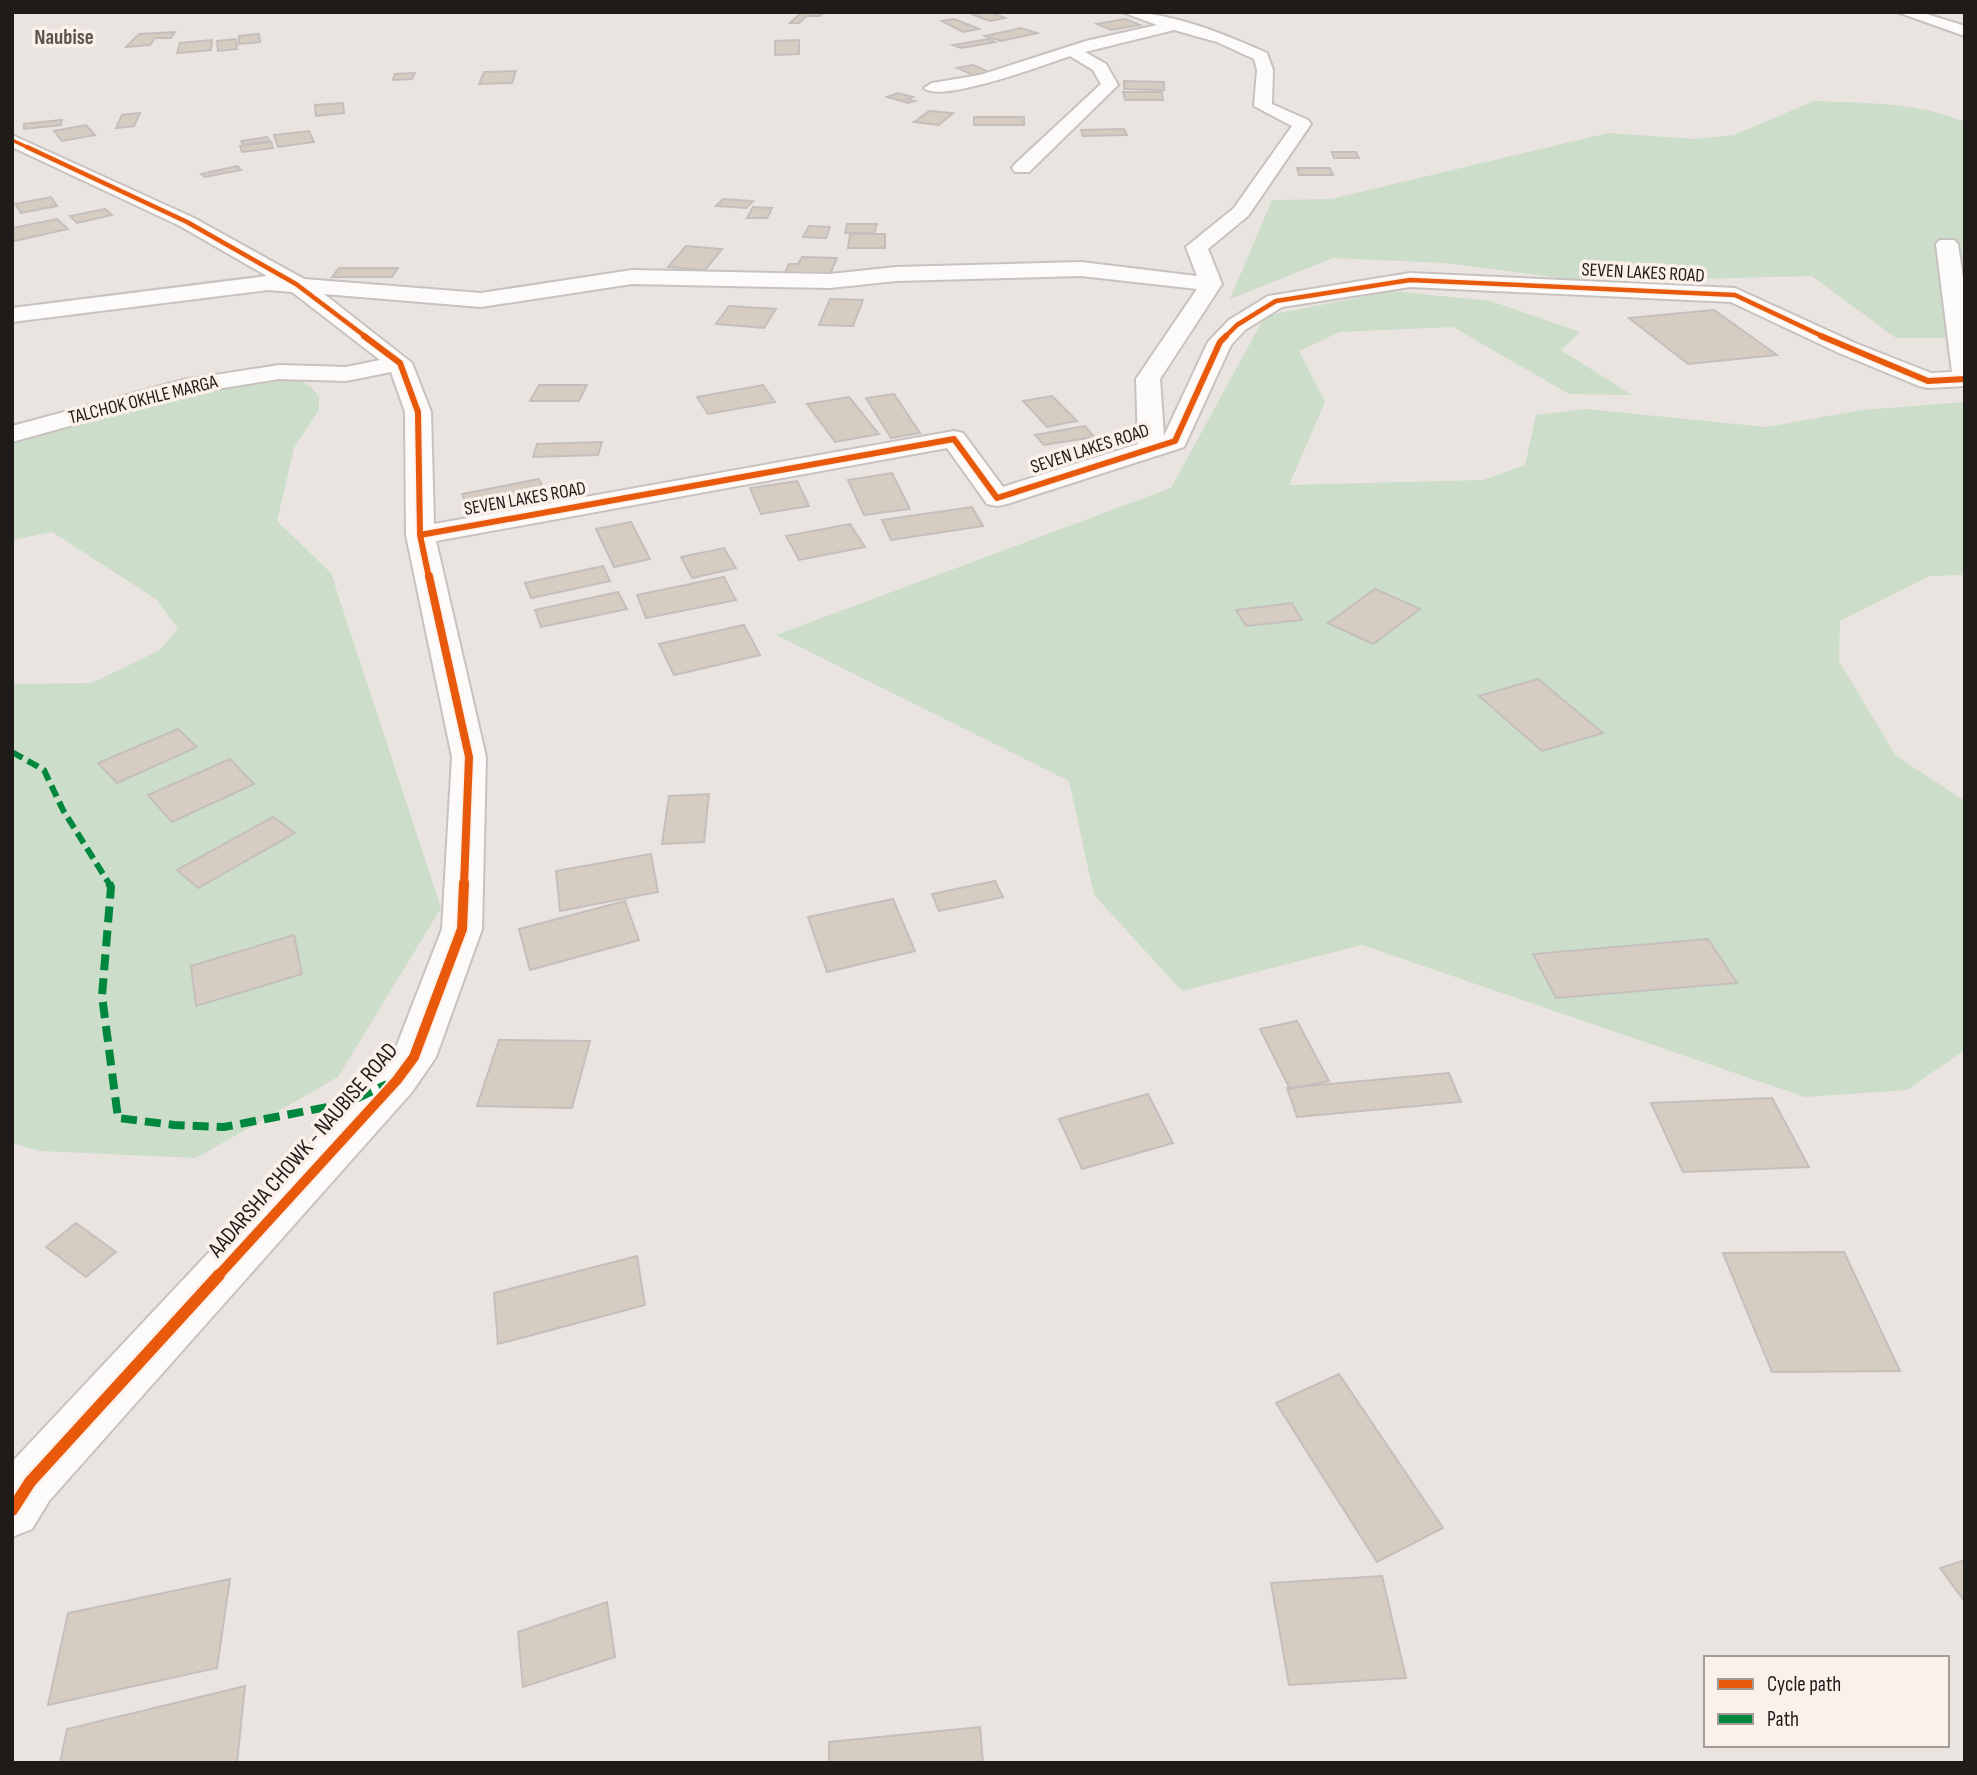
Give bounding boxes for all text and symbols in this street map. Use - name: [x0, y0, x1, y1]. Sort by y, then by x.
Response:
- district label: Naubise: [34, 25, 94, 50]
- street label: SEVEN LAKES ROAD: [1581, 258, 1705, 288]
- street label: TALCHOK OKHLE MARGA: [66, 370, 221, 430]
- street label: SEVEN LAKES ROAD: [1028, 419, 1152, 479]
- street label: SEVEN LAKES ROAD: [462, 477, 588, 521]
- street label: AADARSHA CHOWK - NAUBISE ROAD: [201, 1037, 404, 1264]
- legend: [1704, 1656, 1949, 1747]
- text: Cycle path: [1767, 1672, 1841, 1697]
- text: Path: [1767, 1707, 1799, 1732]

